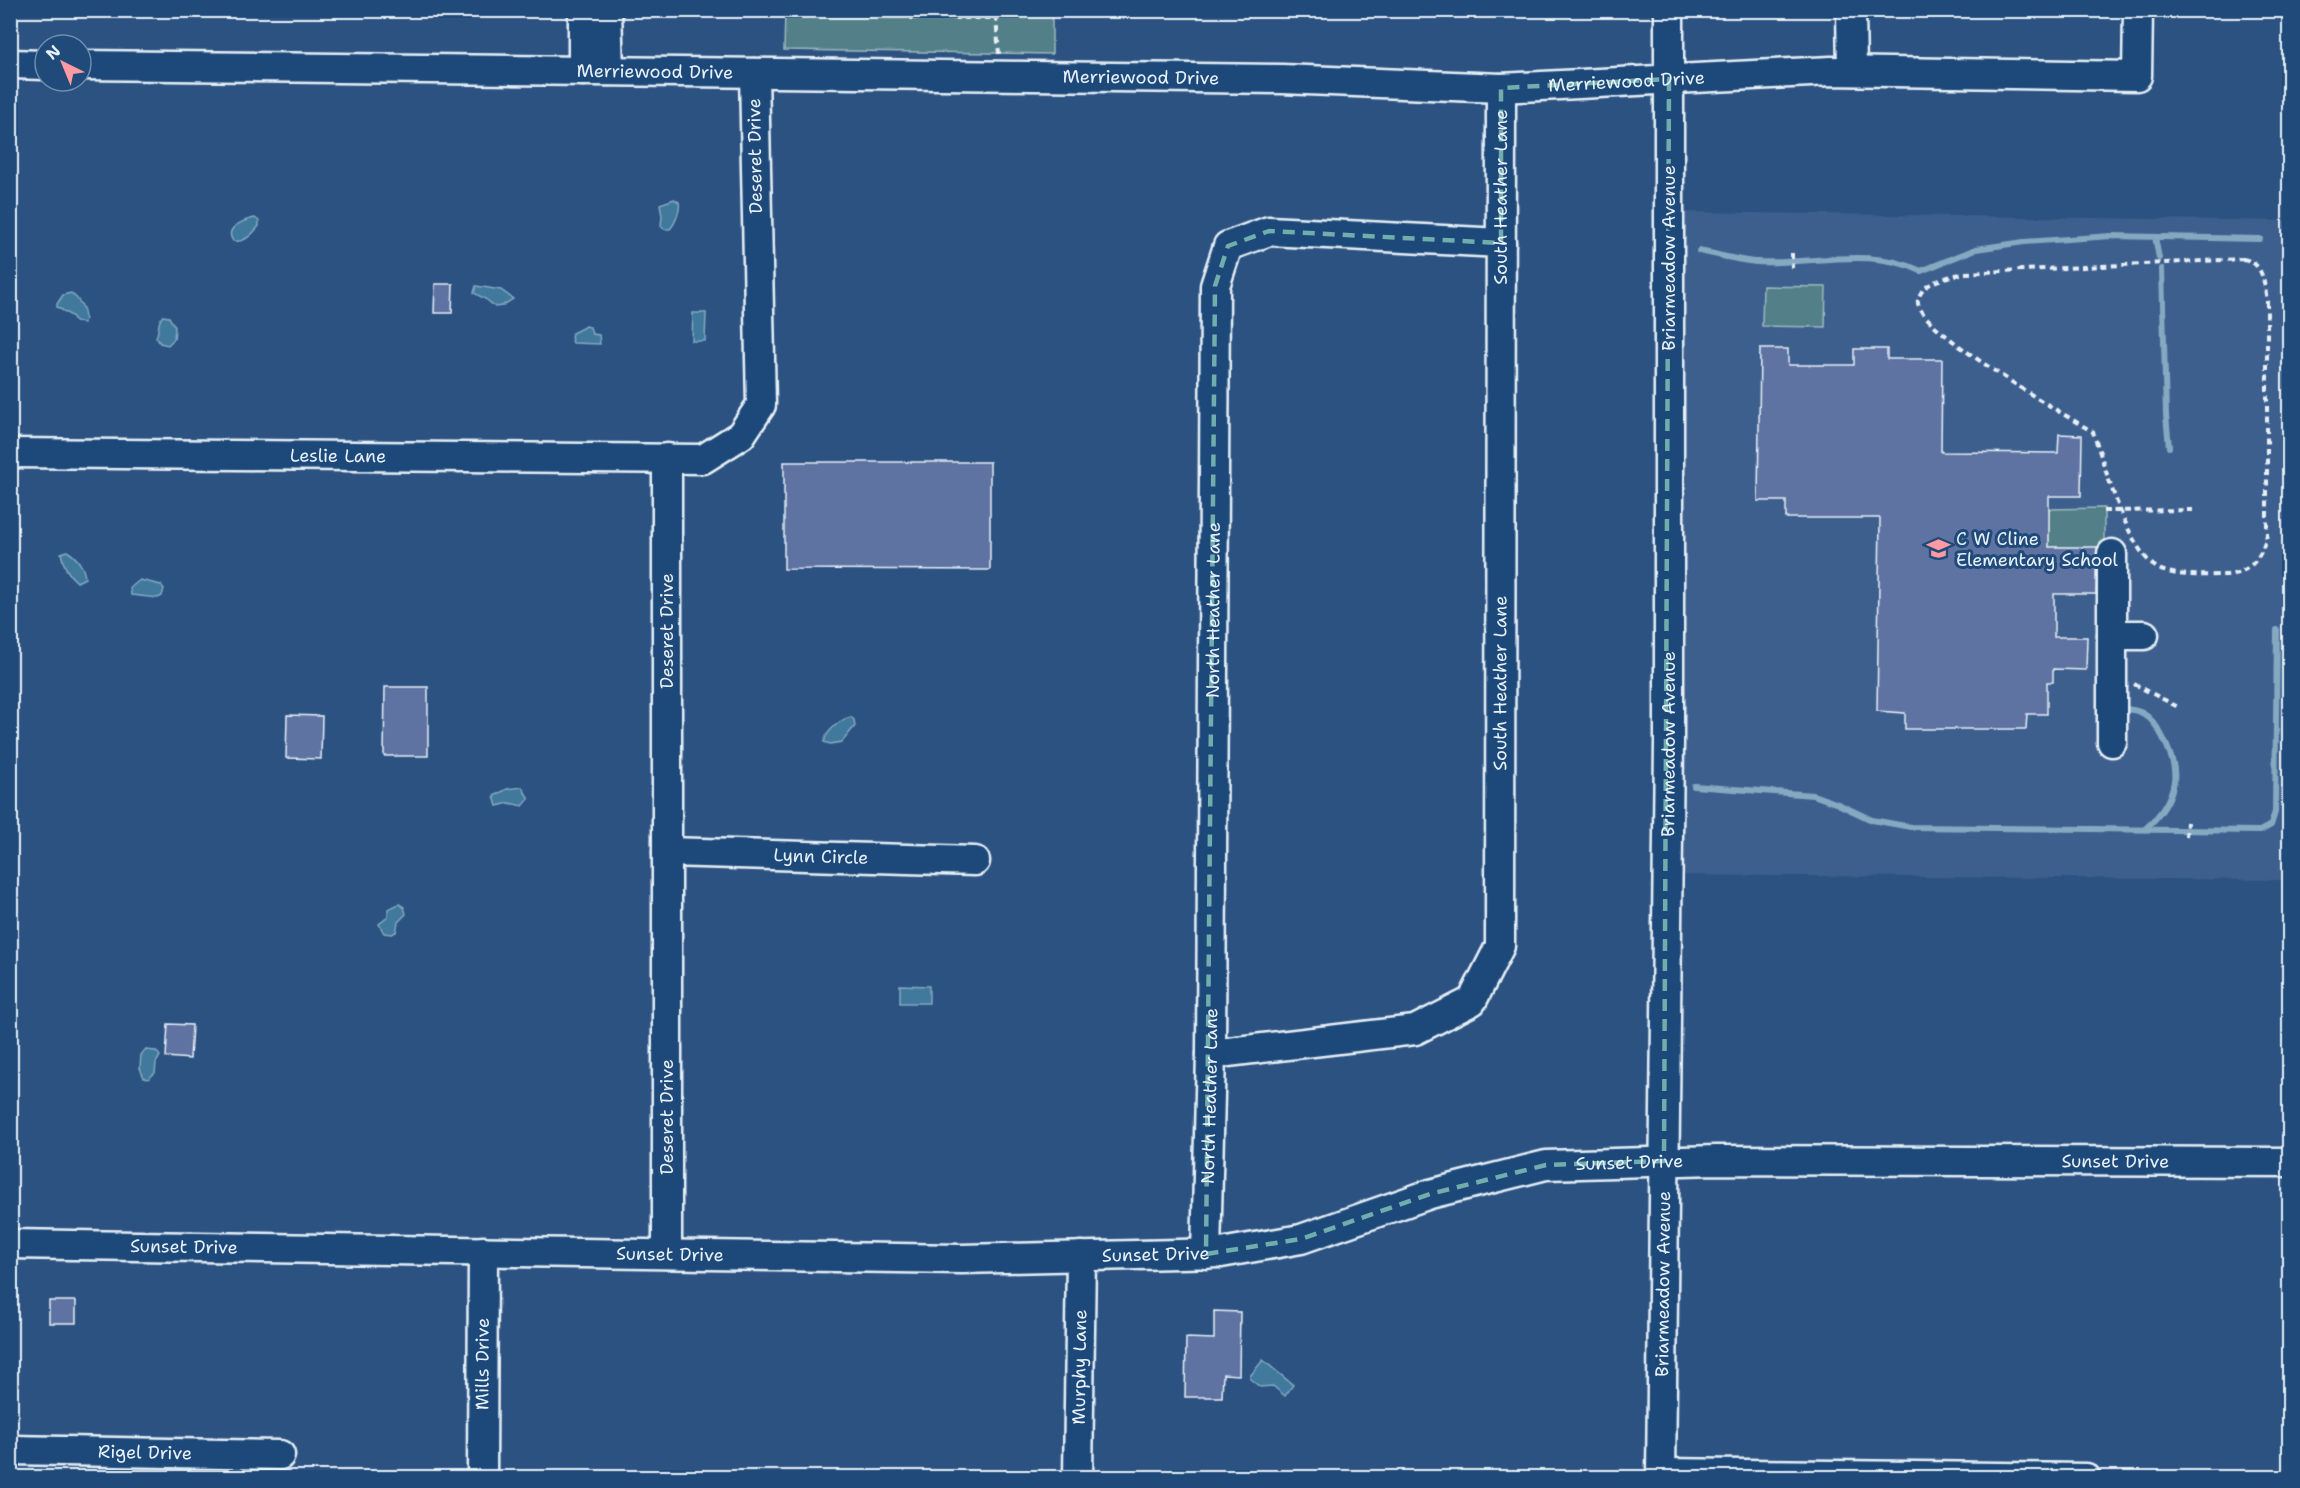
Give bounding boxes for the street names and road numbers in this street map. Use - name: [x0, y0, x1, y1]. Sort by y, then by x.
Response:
- street label: Merriewood Drive: [576, 59, 733, 85]
- street label: Merriewood Drive: [1062, 64, 1219, 90]
- street label: Merriewood Drive: [1548, 66, 1705, 98]
- street label: Deseret Drive: [742, 98, 768, 214]
- street label: South Heather Lane: [1489, 110, 1513, 285]
- street label: Briarmeadow Avenue: [1657, 165, 1681, 351]
- street label: Leslie Lane: [290, 443, 386, 468]
- street label: North Heather Lane: [1201, 522, 1226, 698]
- street label: Deseret Drive: [655, 573, 679, 689]
- street label: South Heather Lane: [1488, 596, 1512, 771]
- street label: Briarmeadow Avenue: [1656, 651, 1681, 837]
- street label: Lynn Circle: [773, 843, 869, 870]
- street label: North Heather Lane: [1196, 1008, 1223, 1184]
- street label: Deseret Drive: [655, 1059, 679, 1175]
- street label: Sunset Drive: [1575, 1149, 1684, 1176]
- street label: Sunset Drive: [2061, 1149, 2169, 1174]
- street label: Briarmeadow Avenue: [1650, 1191, 1676, 1377]
- street label: Sunset Drive: [130, 1234, 238, 1260]
- street label: Sunset Drive: [1102, 1241, 1210, 1268]
- street label: Sunset Drive: [616, 1242, 724, 1267]
- street label: Murphy Lane: [1067, 1309, 1092, 1425]
- street label: Mills Drive: [470, 1318, 495, 1410]
- street label: Rigel Drive: [98, 1440, 192, 1465]

